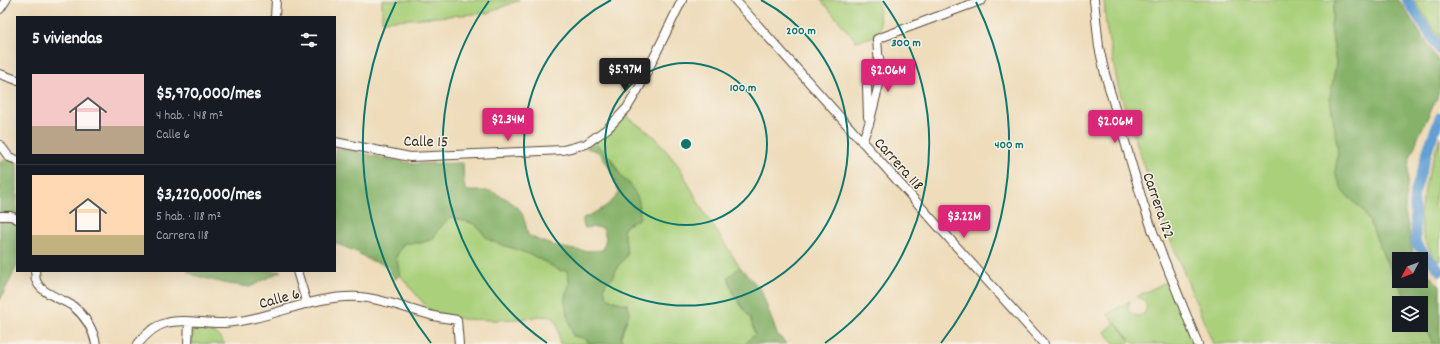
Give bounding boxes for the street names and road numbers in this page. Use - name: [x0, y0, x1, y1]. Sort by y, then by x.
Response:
- street label: Calle 15: [403, 131, 448, 154]
- street label: Carrera 118: [868, 133, 928, 196]
- street label: Carrera 122: [1136, 169, 1180, 242]
- street label: Calle 6: [257, 283, 303, 316]

